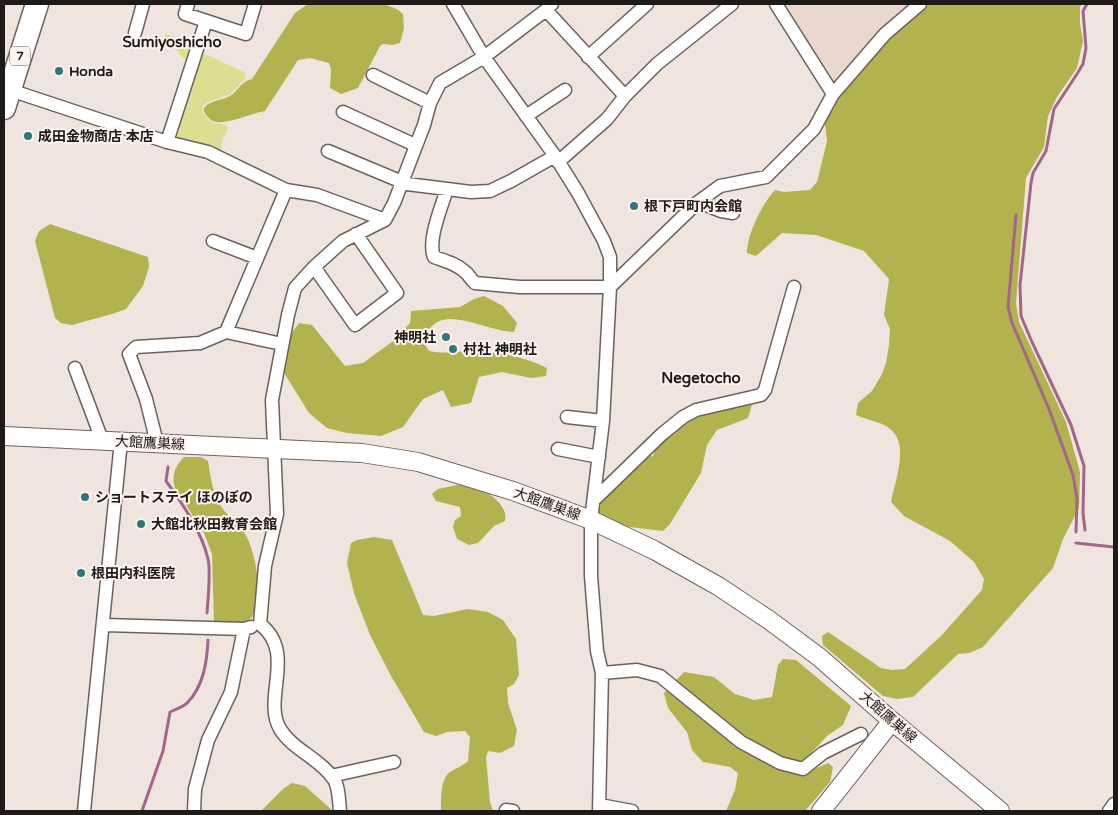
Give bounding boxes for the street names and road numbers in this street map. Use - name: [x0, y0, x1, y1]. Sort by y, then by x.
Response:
- road number: 7: [10, 46, 30, 66]
- street label: 大館鷹巣線: [115, 433, 185, 453]
- street label: 大館鷹巣線: [511, 484, 583, 524]
- street label: 大館鷹巣線: [856, 688, 920, 746]

